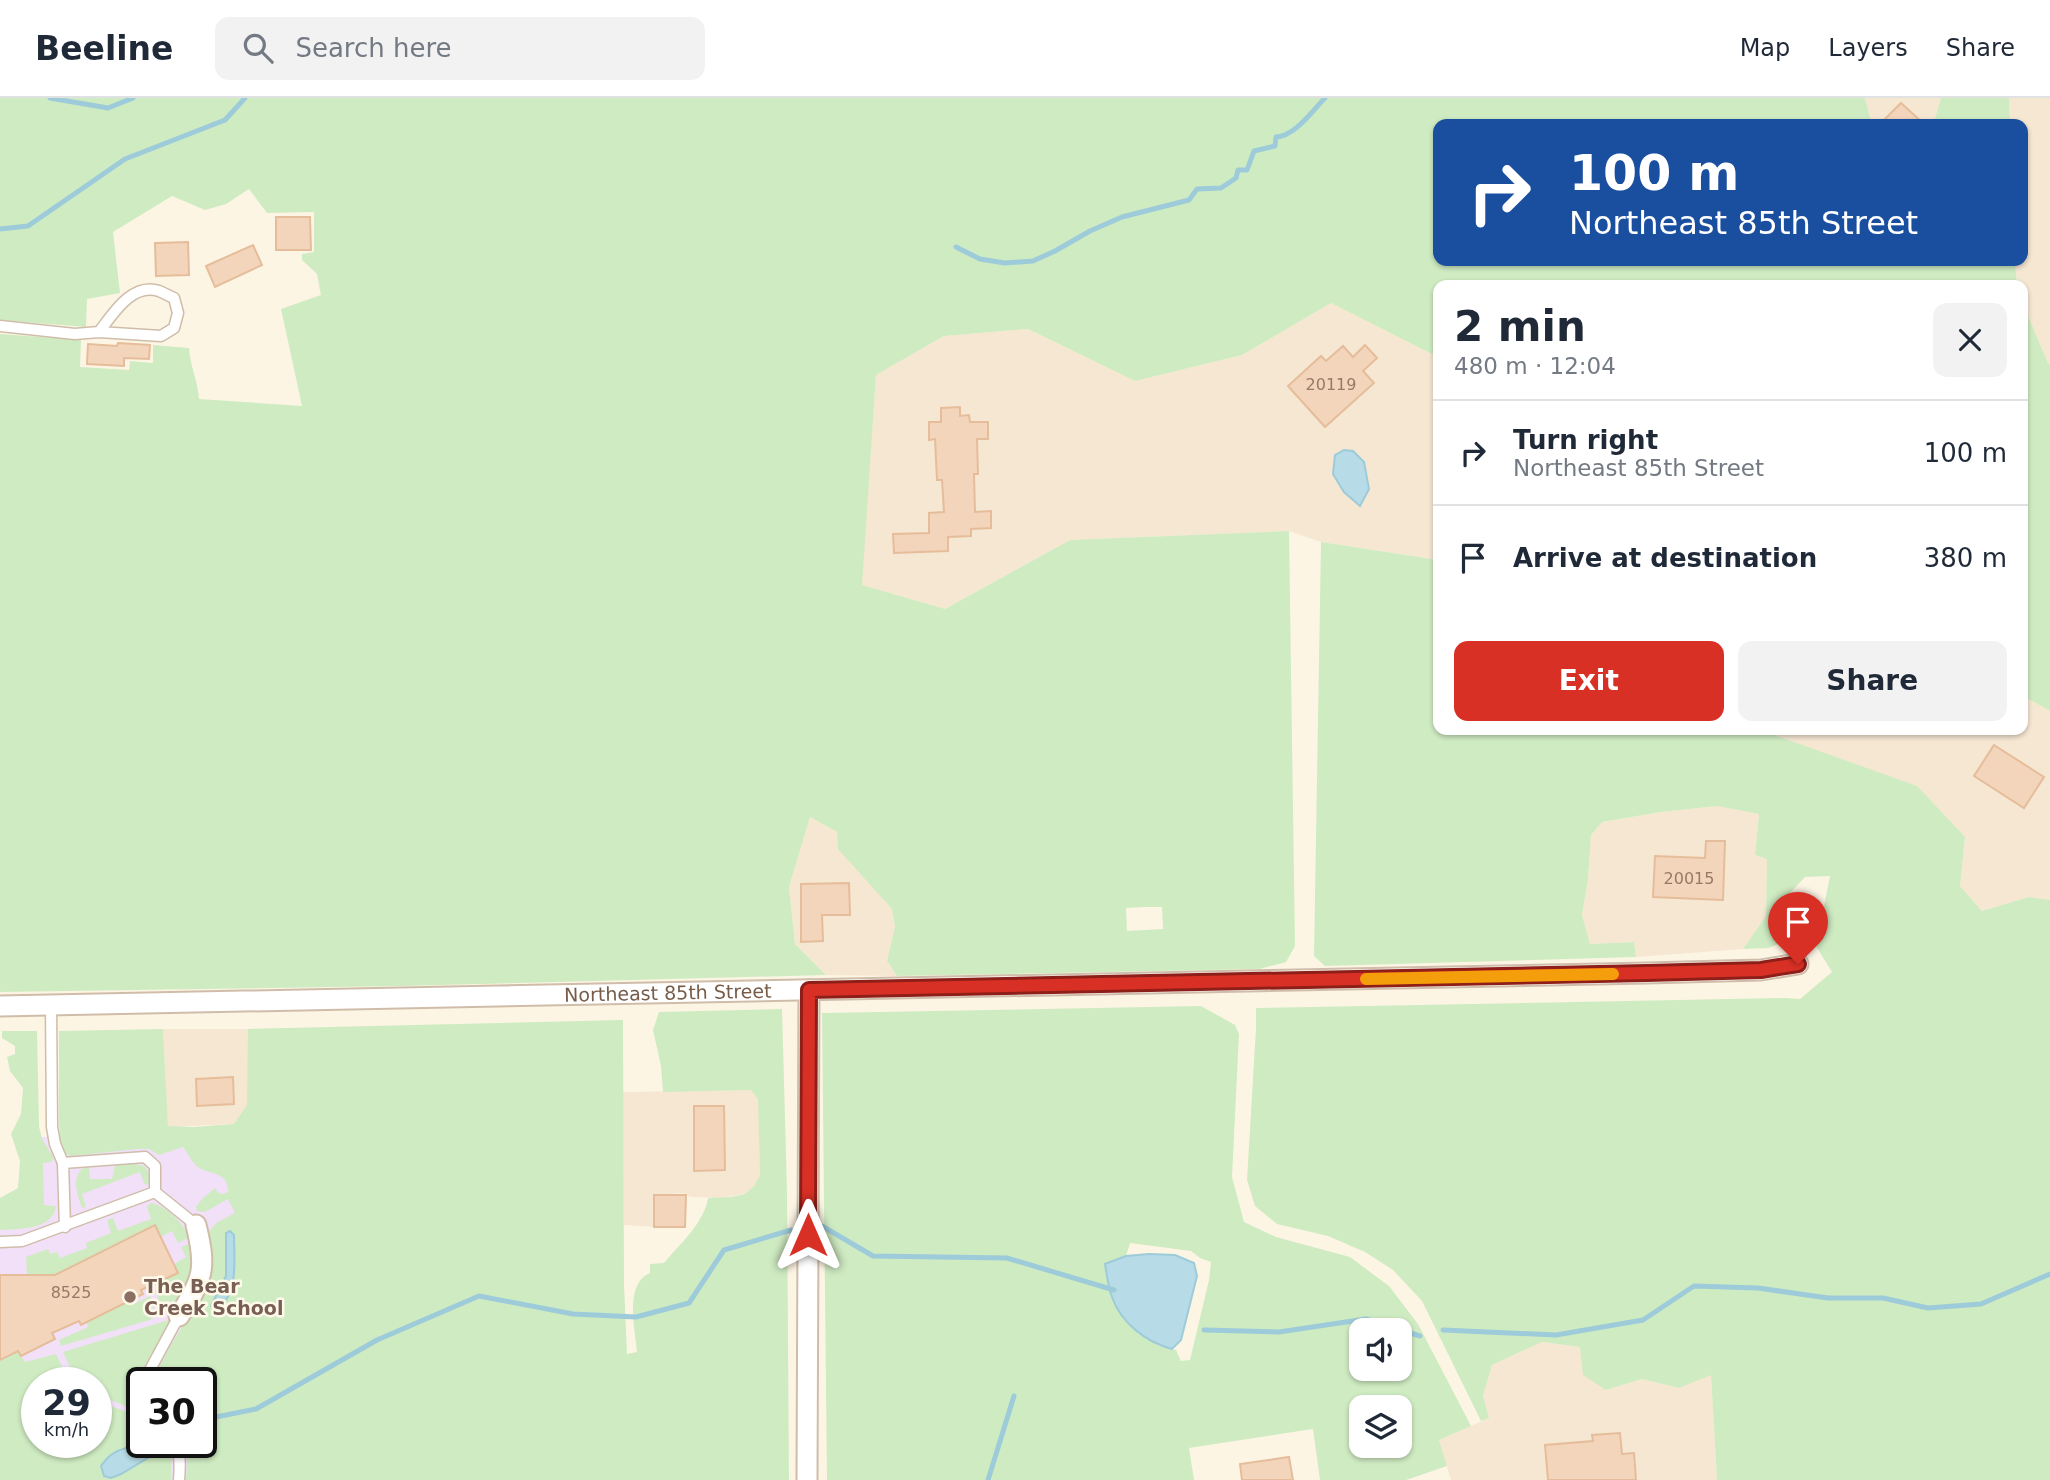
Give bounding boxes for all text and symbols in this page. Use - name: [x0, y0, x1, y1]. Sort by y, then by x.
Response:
- search box: [215, 17, 705, 80]
- text: Beeline: [35, 29, 173, 68]
- icon: search: [239, 29, 277, 67]
- text: Search here: [295, 33, 452, 63]
- text: Map: [1740, 34, 1790, 62]
- text: Layers: [1828, 34, 1908, 62]
- text: Share: [1946, 34, 2015, 62]
- text: 100 m: [1569, 145, 1739, 202]
- icon: right: [1454, 147, 1545, 238]
- text: Northeast 85th Street: [1569, 204, 1918, 242]
- text: 2 min: [1454, 302, 1586, 351]
- button: close: [1933, 303, 2007, 377]
- text: 480 m · 12:04: [1454, 353, 1616, 379]
- house number: 20119: [1306, 375, 1356, 394]
- text: Turn right: [1513, 425, 1658, 455]
- icon: right: [1454, 434, 1492, 472]
- text: 100 m: [1924, 438, 2007, 468]
- text: Northeast 85th Street: [1513, 455, 1764, 481]
- icon: arrive: [1454, 539, 1492, 577]
- text: Arrive at destination: [1513, 543, 1817, 573]
- text: 380 m: [1924, 543, 2007, 573]
- button: Exit: [1454, 641, 1724, 721]
- button: Share: [1738, 641, 2007, 721]
- house number: 20015: [1664, 869, 1714, 888]
- pin: [1768, 892, 1828, 964]
- icon: arrive: [1779, 903, 1817, 941]
- street label: Northeast 85th Street: [564, 980, 772, 1006]
- position arrow: [771, 1198, 845, 1272]
- place label: The Bear Creek School: [144, 1275, 283, 1319]
- house number: 8525: [51, 1283, 91, 1302]
- marker: The Bear Creek School: [122, 1289, 138, 1305]
- map controls: [1349, 1318, 1412, 1458]
- button: sound: [1349, 1318, 1412, 1381]
- speed limit sign: 30: [126, 1367, 217, 1458]
- text: 29: [42, 1383, 91, 1423]
- button: layers: [1349, 1395, 1412, 1458]
- text: km/h: [44, 1419, 89, 1440]

